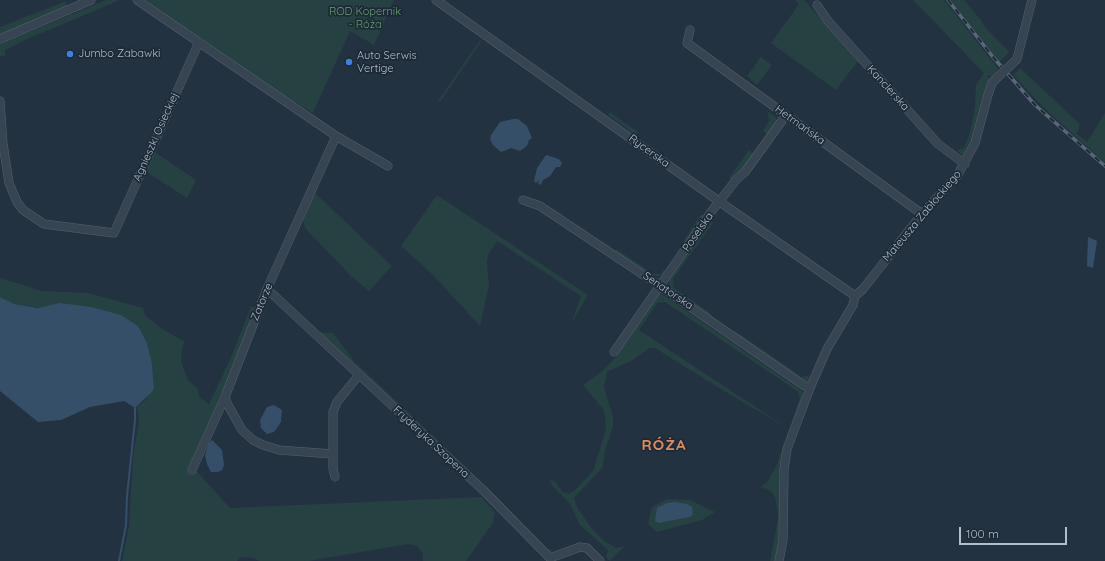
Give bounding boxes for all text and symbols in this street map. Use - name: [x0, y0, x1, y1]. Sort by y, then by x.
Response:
- park label: ROD Kopernik - Róża: [329, 5, 401, 31]
- place label: Jumbo Zabawki: [78, 47, 160, 61]
- marker: Jumbo Zabawki: [65, 49, 75, 59]
- place label: Auto Serwis Vertige: [357, 49, 417, 75]
- marker: Auto Serwis Vertige: [344, 57, 354, 67]
- street label: Kanclerska: [864, 63, 912, 113]
- street label: Agnieszki Osieckiej: [130, 91, 182, 183]
- street label: Hetmańska: [772, 102, 828, 148]
- street label: Rycerska: [626, 132, 672, 170]
- street label: Mateusza Zabłockiego: [880, 168, 964, 264]
- street label: Poselska: [680, 210, 716, 254]
- street label: Senatorska: [640, 269, 696, 313]
- street label: Zatorze: [248, 281, 276, 323]
- street label: Fryderyka Szopena: [390, 403, 472, 481]
- district label: RÓŻA: [642, 436, 686, 454]
- scale bar: [961, 519, 1069, 545]
- text: 100 m: [966, 526, 999, 541]

